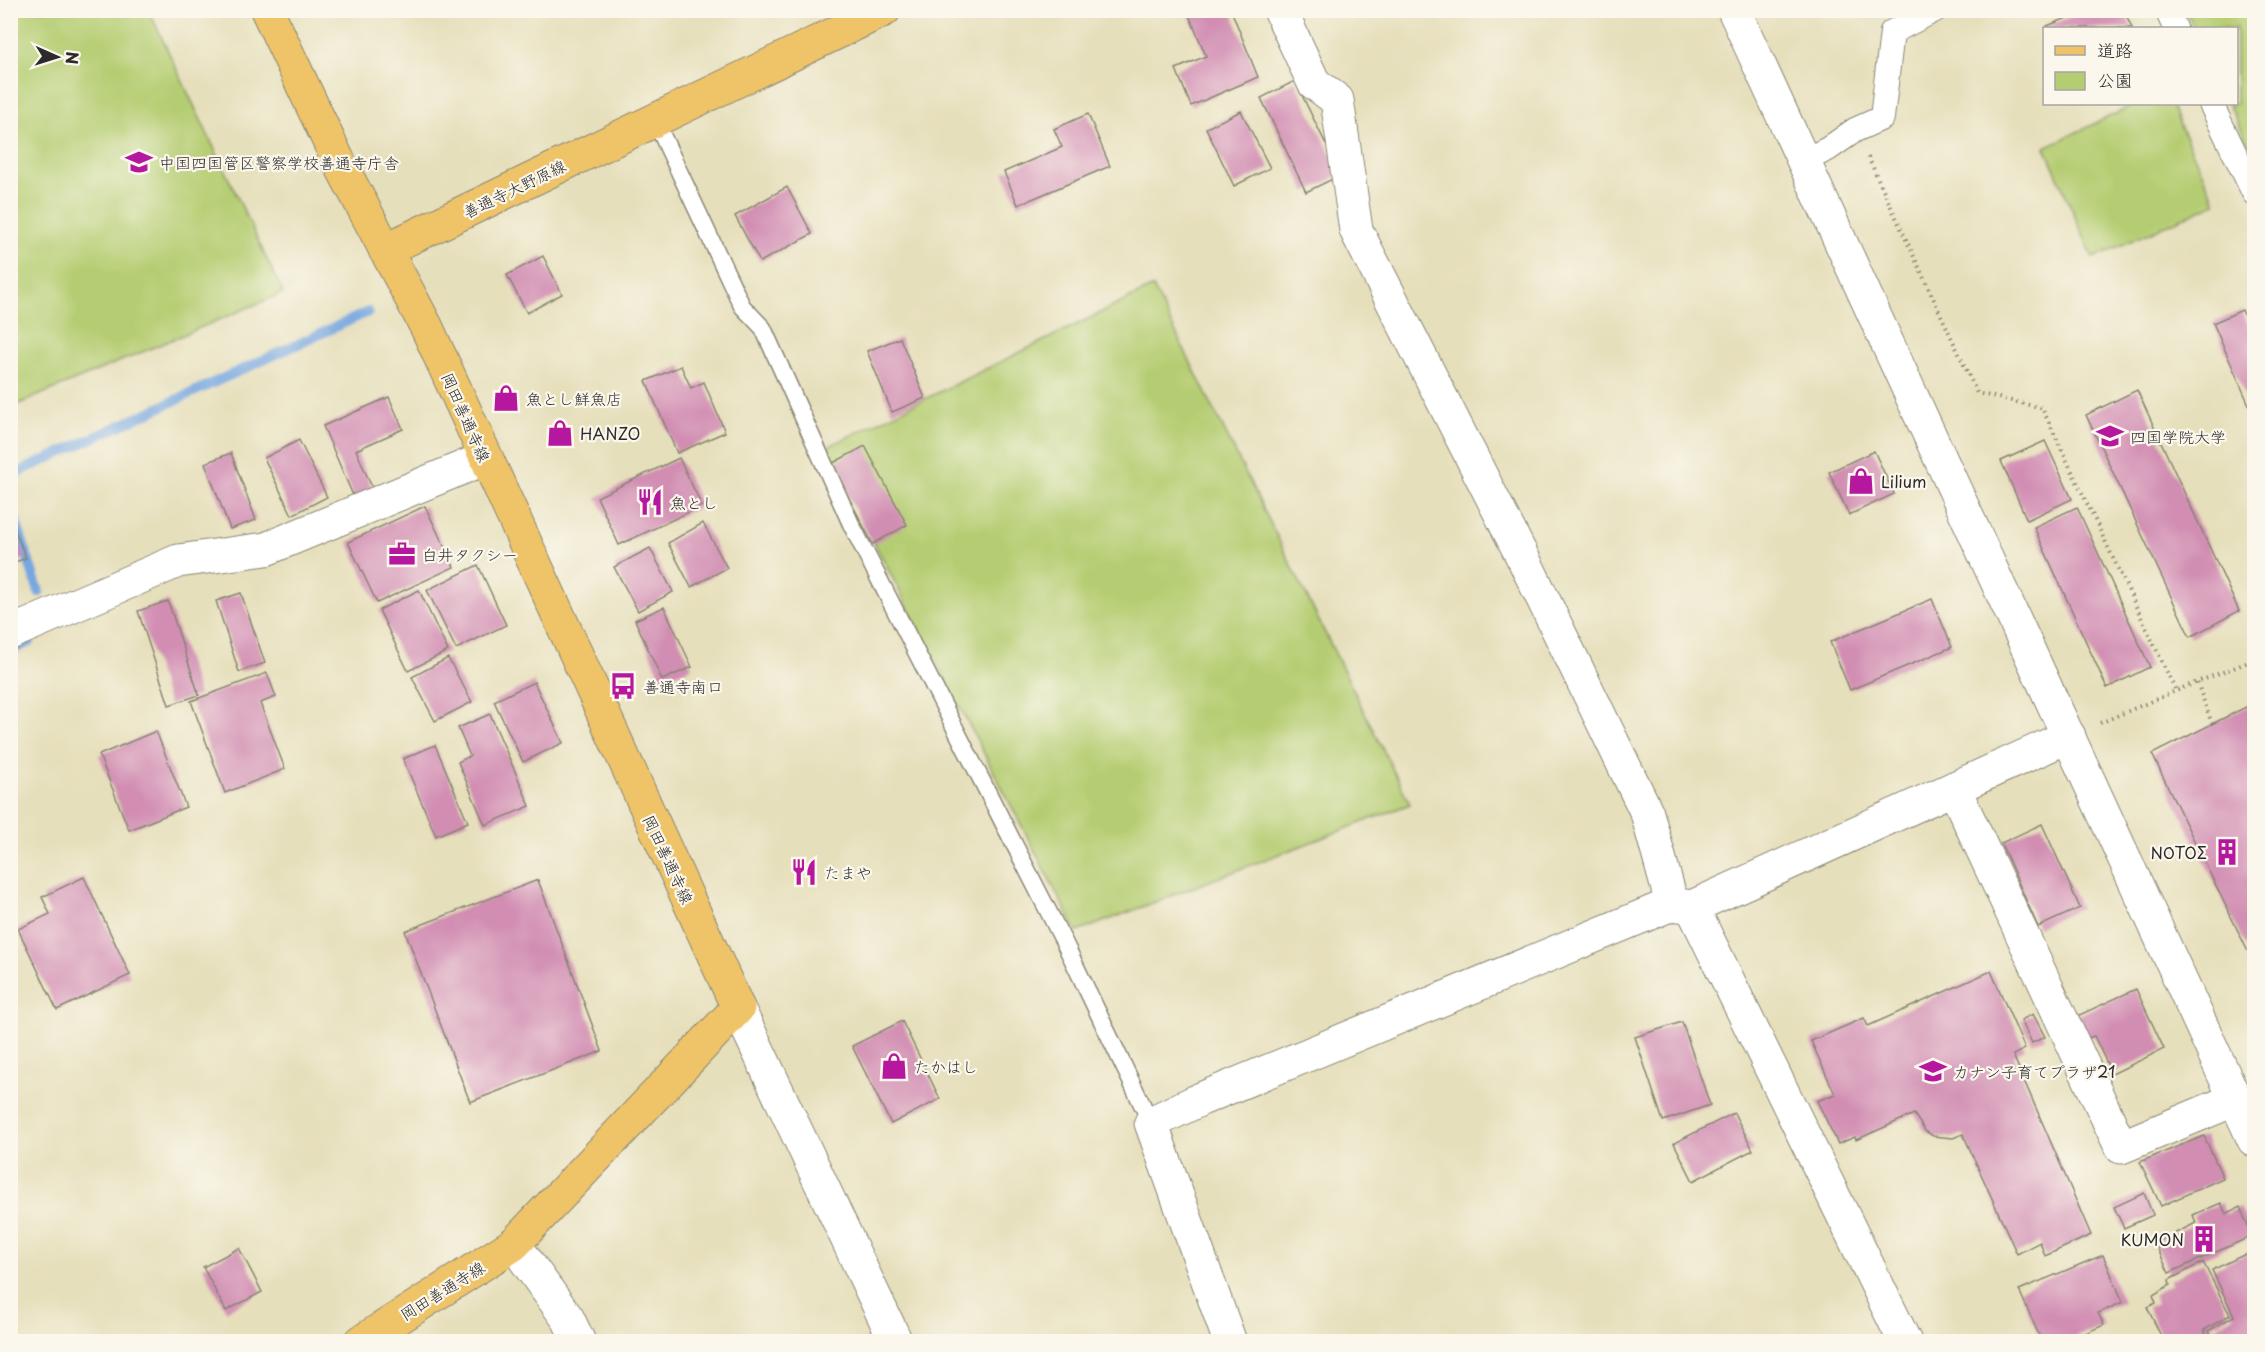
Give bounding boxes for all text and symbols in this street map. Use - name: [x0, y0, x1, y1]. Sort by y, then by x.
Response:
- north arrow: [27, 27, 87, 87]
- legend: [2043, 27, 2238, 105]
- text: 道路: [2097, 36, 2133, 63]
- text: N: [61, 51, 85, 65]
- text: 公園: [2097, 66, 2133, 93]
- school or university icon: 中国四国管区警察学校善通寺庁舎: [124, 147, 154, 177]
- place label: 中国四国管区警察学校善通寺庁舎: [159, 150, 399, 174]
- street label: 善通寺大野原線: [458, 153, 570, 223]
- street label: 岡田善通寺線: [437, 368, 497, 466]
- shop icon: 魚とし鮮魚店: [491, 383, 521, 413]
- place label: 魚とし鮮魚店: [526, 386, 622, 410]
- shop icon: HANZO: [545, 418, 575, 448]
- place label: HANZO: [580, 421, 640, 445]
- school or university icon: 四国学院大学: [2095, 421, 2125, 451]
- place label: 四国学院大学: [2130, 424, 2226, 448]
- shop icon: Lilium: [1846, 466, 1876, 496]
- place label: Lilium: [1881, 469, 1927, 493]
- restaurant icon: 魚とし: [635, 487, 665, 517]
- place label: 魚とし: [670, 490, 718, 514]
- office icon: 白井タクシー: [387, 539, 417, 569]
- place label: 白井タクシー: [422, 542, 518, 566]
- bus stop icon: 善通寺南口: [608, 671, 638, 701]
- place label: 善通寺南口: [643, 674, 723, 698]
- street label: 岡田善通寺線: [638, 810, 700, 908]
- building icon: ΝΟΤΟΣ: [2212, 837, 2242, 867]
- place label: ΝΟΤΟΣ: [2150, 840, 2207, 864]
- restaurant icon: たまや: [789, 857, 819, 887]
- place label: たまや: [824, 860, 872, 884]
- shop icon: たかはし: [879, 1051, 909, 1081]
- place label: たかはし: [914, 1054, 978, 1078]
- school or university icon: カナン子育てプラザ21: [1918, 1056, 1948, 1086]
- place label: カナン子育てプラザ21: [1953, 1059, 2116, 1083]
- building icon: KUMON: [2189, 1224, 2219, 1254]
- place label: KUMON: [2121, 1227, 2184, 1251]
- street label: 岡田善通寺線: [395, 1254, 489, 1326]

